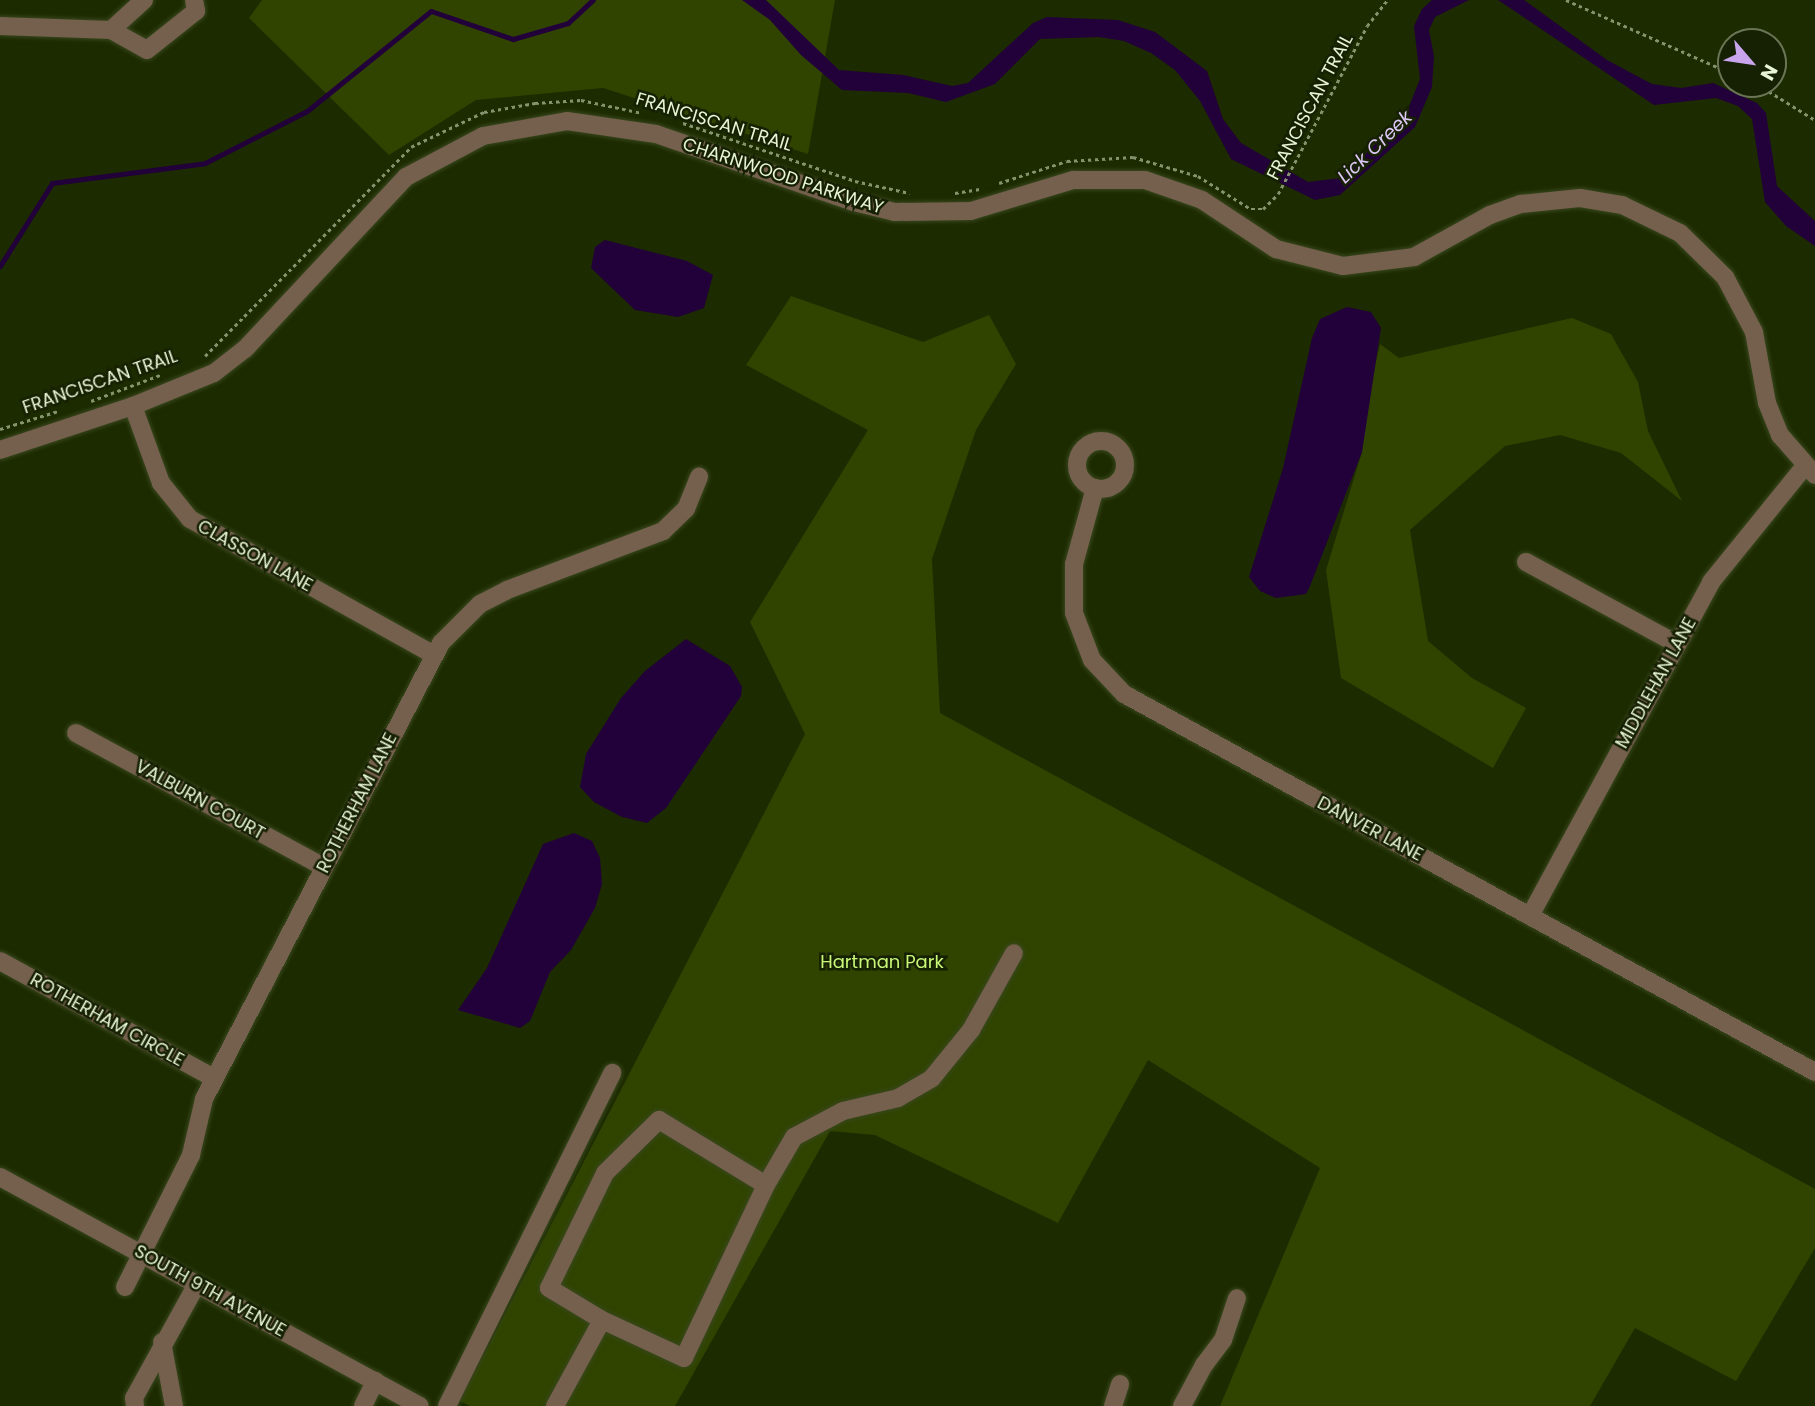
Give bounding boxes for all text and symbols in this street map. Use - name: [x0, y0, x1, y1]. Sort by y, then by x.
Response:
- north arrow: [1717, 28, 1787, 98]
- street label: FRANCISCAN TRAIL: [1262, 30, 1358, 184]
- text: N: [1754, 60, 1784, 85]
- street label: FRANCISCAN TRAIL: [633, 88, 795, 156]
- water label: Lick Creek: [1333, 106, 1417, 188]
- street label: CHARNWOOD PARKWAY: [680, 133, 886, 219]
- street label: FRANCISCAN TRAIL: [20, 345, 180, 419]
- street label: CLASSON LANE: [194, 515, 316, 597]
- street label: MIDDLEHAN LANE: [1611, 614, 1701, 752]
- street label: ROTHERHAM LANE: [312, 729, 402, 877]
- street label: VALBURN COURT: [132, 756, 268, 844]
- street label: DANVER LANE: [1314, 792, 1426, 866]
- park label: Hartman Park: [820, 951, 944, 973]
- street label: ROTHERHAM CIRCLE: [26, 969, 188, 1071]
- street label: SOUTH 9TH AVENUE: [131, 1240, 289, 1342]

